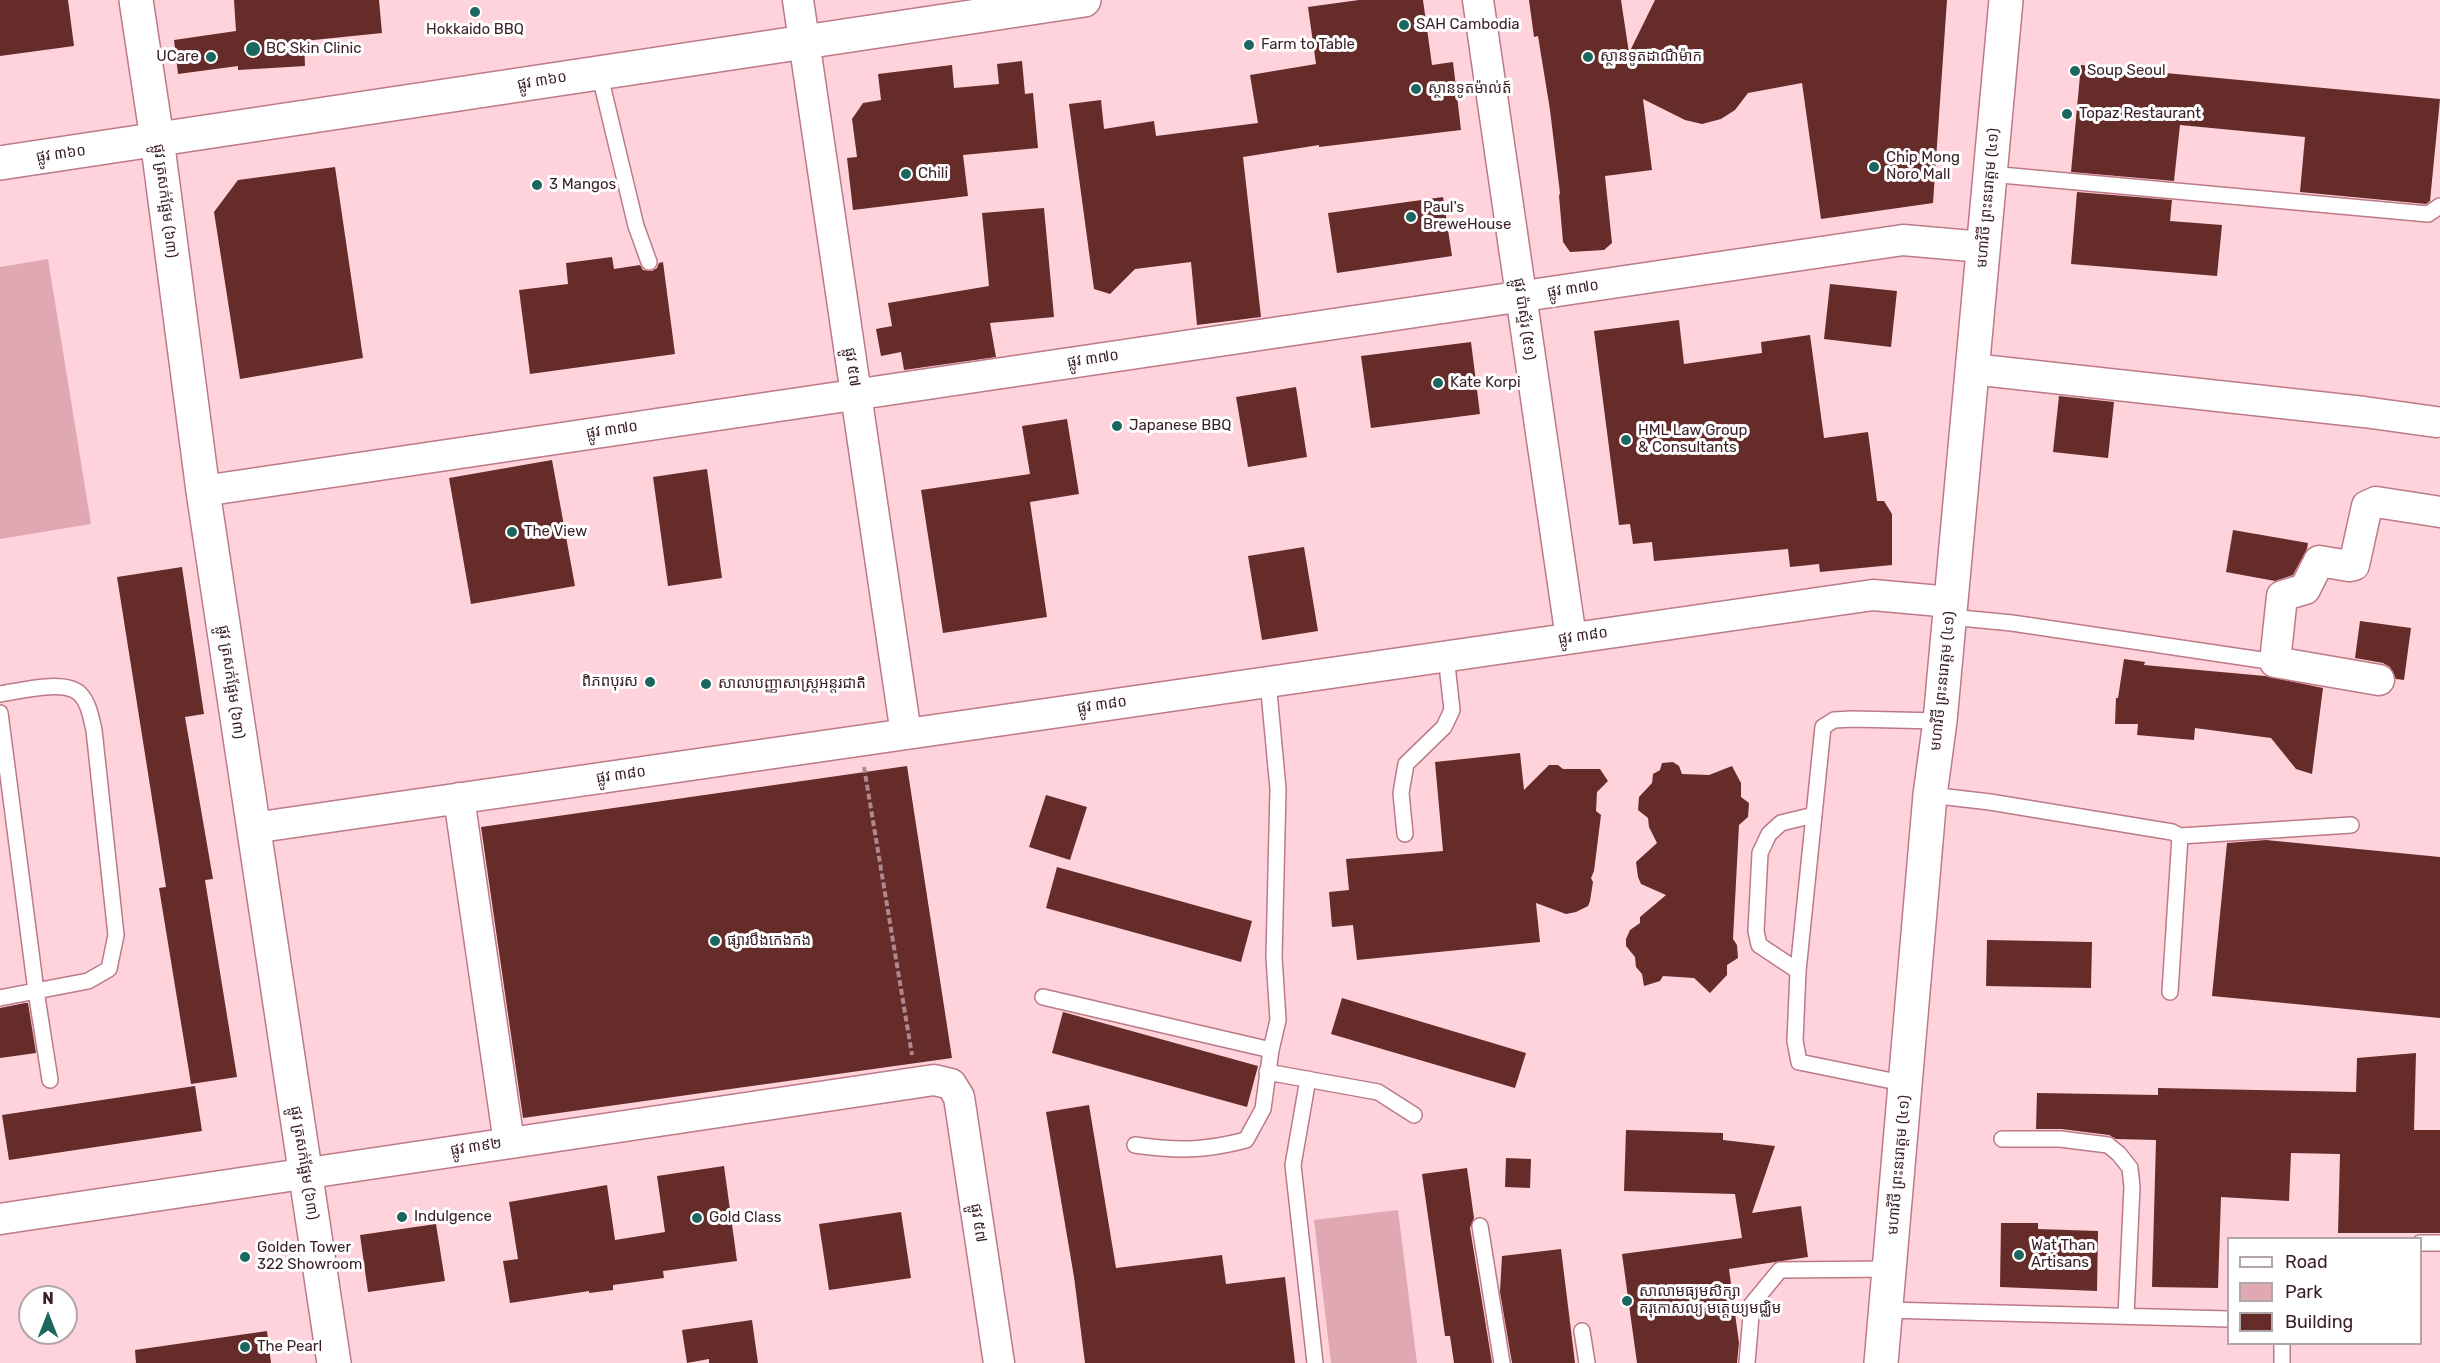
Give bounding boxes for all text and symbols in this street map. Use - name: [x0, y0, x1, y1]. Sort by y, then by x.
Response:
- marker: Hokkaido BBQ: [468, 5, 482, 19]
- place label: SAH Cambodia: [1416, 16, 1520, 34]
- marker: SAH Cambodia: [1397, 18, 1411, 32]
- place label: Hokkaido BBQ: [426, 21, 524, 39]
- place label: Farm to Table: [1261, 36, 1355, 54]
- marker: Farm to Table: [1242, 38, 1256, 52]
- marker: BC Skin Clinic: [244, 40, 262, 58]
- place label: BC Skin Clinic: [266, 40, 361, 58]
- place label: UCare: [156, 48, 199, 66]
- place label: ស្ថានទូតដាណឺម៉ាក: [1600, 48, 1702, 66]
- marker: UCare: [204, 50, 218, 64]
- marker: ស្ថានទូតដាណឺម៉ាក: [1581, 50, 1595, 64]
- place label: Soup Seoul: [2087, 62, 2166, 80]
- marker: Soup Seoul: [2068, 64, 2082, 78]
- street label: ផ្លូវ ៣៦០: [516, 68, 568, 94]
- place label: ស្ថានទូតម៉ាល់ត៍: [1428, 80, 1512, 98]
- marker: ស្ថានទូតម៉ាល់ត៍: [1409, 82, 1423, 96]
- place label: Topaz Restaurant: [2079, 105, 2201, 123]
- marker: Topaz Restaurant: [2060, 107, 2074, 121]
- street label: មហាវិថី ព្រះនរោត្តម (៤១): [1973, 127, 2003, 269]
- street label: ផ្លូវ ៣៦០: [35, 142, 87, 166]
- street label: ផ្លូវ ត្រសក់ផ្អែម (៦៣): [149, 143, 181, 259]
- place label: Chip Mong Noro Mall: [1886, 149, 1960, 184]
- marker: Chip Mong Noro Mall: [1867, 160, 1881, 174]
- place label: Chili: [918, 165, 948, 183]
- marker: Chili: [899, 167, 913, 181]
- place label: 3 Mangos: [549, 176, 616, 194]
- marker: 3 Mangos: [530, 178, 544, 192]
- place label: Paul's BreweHouse: [1423, 199, 1511, 234]
- marker: Paul's BreweHouse: [1404, 210, 1418, 224]
- street label: ផ្លូវ ៣៧០: [1546, 276, 1600, 302]
- street label: ផ្លូវ ប៉ាស្ទ័រ (៥១): [1509, 277, 1539, 361]
- street label: ផ្លូវ ៥៧: [840, 346, 864, 388]
- street label: ផ្លូវ ៣៧០: [1066, 346, 1120, 372]
- place label: Kate Korpi: [1450, 374, 1521, 392]
- marker: Kate Korpi: [1431, 376, 1445, 390]
- street label: ផ្លូវ ៣៧០: [585, 417, 639, 443]
- place label: Japanese BBQ: [1129, 417, 1231, 435]
- marker: Japanese BBQ: [1110, 419, 1124, 433]
- place label: HML Law Group & Consultants: [1638, 422, 1747, 457]
- marker: HML Law Group & Consultants: [1619, 433, 1633, 447]
- place label: The View: [524, 523, 587, 541]
- marker: The View: [505, 525, 519, 539]
- street label: មហាវិថី ព្រះនរោត្តម (៤១): [1927, 610, 1959, 752]
- street label: ផ្លូវ ត្រសក់ផ្អែម (៦៣): [214, 624, 248, 740]
- street label: ផ្លូវ ៣៨០: [1557, 624, 1609, 648]
- place label: ពិភពបុរស: [582, 673, 638, 691]
- marker: ពិភពបុរស: [643, 675, 657, 689]
- place label: សាលាបញ្ញាសាស្ត្រអន្តរជាតិ: [718, 675, 866, 693]
- marker: សាលាបញ្ញាសាស្ត្រអន្តរជាតិ: [699, 677, 713, 691]
- street label: ផ្លូវ ៣៨០: [1076, 693, 1128, 717]
- street label: ផ្លូវ ៣៨០: [595, 763, 647, 787]
- place label: ផ្សារបឹងកេងកង: [727, 932, 811, 950]
- marker: ផ្សារបឹងកេងកង: [708, 934, 722, 948]
- street label: មហាវិថី ព្រះនរោត្តម (៤១): [1884, 1094, 1914, 1236]
- street label: ផ្លូវ ត្រសក់ផ្អែម (៦៣): [286, 1105, 322, 1221]
- street label: ផ្លូវ ៣៩២: [449, 1134, 503, 1160]
- street label: ផ្លូវ ៥៧: [966, 1202, 990, 1244]
- place label: Indulgence: [414, 1208, 492, 1226]
- place label: Gold Class: [709, 1209, 781, 1227]
- marker: Indulgence: [395, 1210, 409, 1224]
- marker: Gold Class: [690, 1211, 704, 1225]
- place label: Wat Than Artisans: [2031, 1237, 2095, 1272]
- legend: [2227, 1237, 2422, 1345]
- place label: Golden Tower 322 Showroom: [257, 1239, 362, 1274]
- marker: Wat Than Artisans: [2012, 1248, 2026, 1262]
- marker: Golden Tower 322 Showroom: [238, 1250, 252, 1264]
- text: Road: [2285, 1251, 2328, 1273]
- text: Park: [2285, 1281, 2322, 1303]
- place label: សាលាមធ្យមសិក្សា គរុកោសល្យ មត្តេយ្យមជ្ឈិម: [1639, 1283, 1781, 1318]
- north arrow: [18, 1285, 78, 1345]
- text: N: [42, 1289, 54, 1308]
- marker: សាលាមធ្យមសិក្សា គរុកោសល្យ មត្តេយ្យមជ្ឈិម: [1620, 1294, 1634, 1308]
- text: Building: [2285, 1311, 2353, 1333]
- place label: The Pearl: [257, 1338, 322, 1356]
- marker: The Pearl: [238, 1340, 252, 1354]

